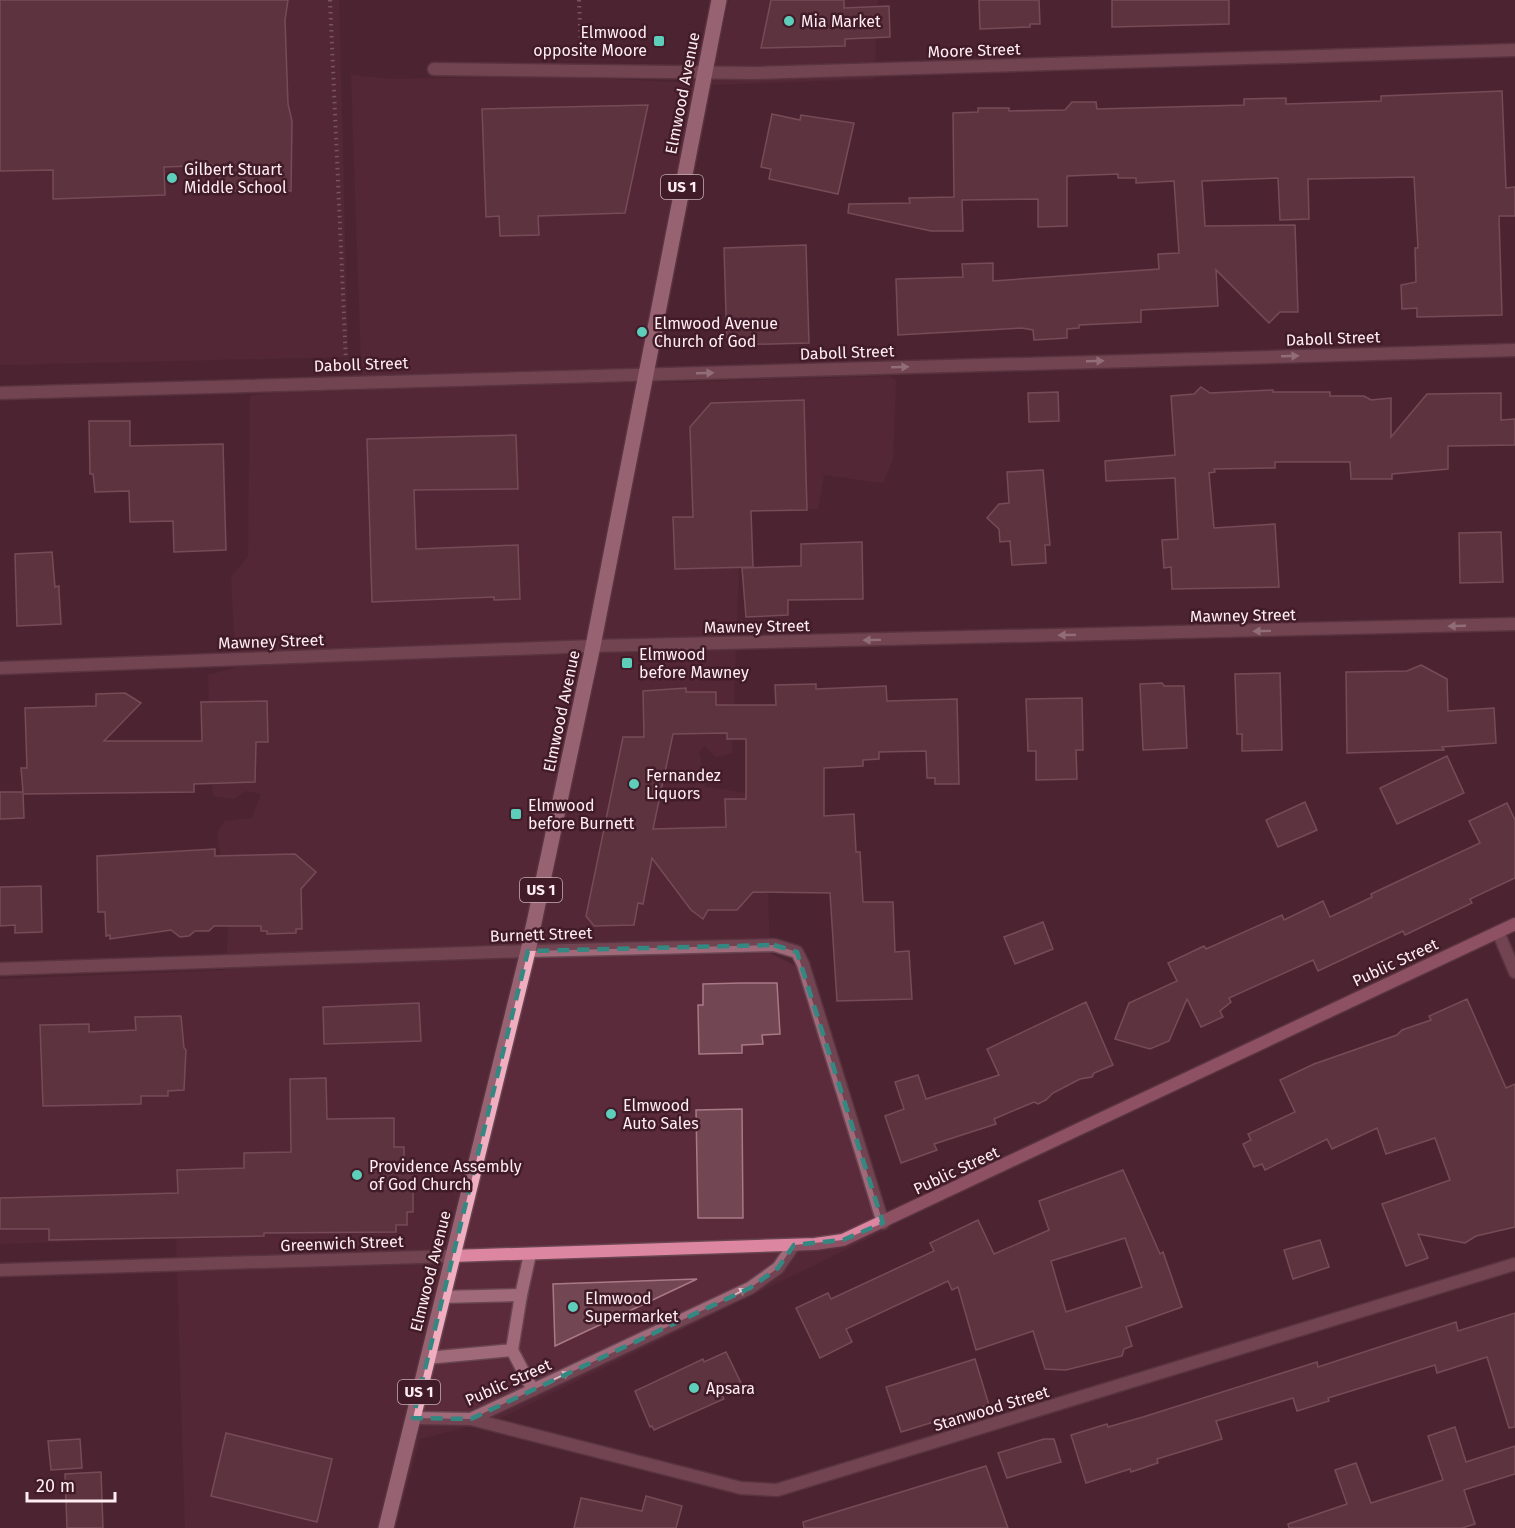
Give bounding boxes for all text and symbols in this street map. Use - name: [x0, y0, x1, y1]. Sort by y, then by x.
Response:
- place label: Mia Market: [801, 12, 881, 31]
- marker: Mia Market: [782, 14, 796, 28]
- place label: Elmwood opposite Moore: [533, 23, 647, 60]
- street label: Elmwood Avenue: [661, 30, 704, 156]
- marker: Elmwood opposite Moore: [652, 34, 666, 48]
- street label: Moore Street: [927, 39, 1021, 62]
- place label: Gilbert Stuart Middle School: [184, 160, 287, 197]
- marker: Gilbert Stuart Middle School: [165, 171, 179, 185]
- road number: US 1: [661, 175, 703, 199]
- place label: Elmwood Avenue Church of God: [654, 314, 778, 351]
- marker: Elmwood Avenue Church of God: [635, 325, 649, 339]
- street label: Daboll Street: [1285, 327, 1381, 350]
- street label: Daboll Street: [799, 341, 895, 364]
- one-way arrow: [1281, 351, 1300, 360]
- street label: Daboll Street: [313, 353, 409, 376]
- one-way arrow: [1086, 357, 1105, 366]
- one-way arrow: [891, 362, 910, 372]
- one-way arrow: [696, 368, 715, 378]
- street label: Mawney Street: [1190, 605, 1296, 626]
- street label: Mawney Street: [704, 616, 810, 637]
- one-way arrow: [1447, 621, 1466, 631]
- one-way arrow: [1252, 626, 1271, 636]
- street label: Mawney Street: [218, 630, 325, 653]
- one-way arrow: [1057, 630, 1076, 640]
- one-way arrow: [862, 635, 881, 644]
- place label: Elmwood before Mawney: [639, 645, 749, 682]
- street label: Elmwood Avenue: [539, 649, 584, 774]
- marker: Elmwood before Mawney: [620, 656, 634, 670]
- place label: Fernandez Liquors: [646, 766, 721, 803]
- marker: Fernandez Liquors: [627, 777, 641, 791]
- place label: Elmwood before Burnett: [528, 796, 635, 833]
- marker: Elmwood before Burnett: [509, 807, 523, 821]
- road number: US 1: [520, 878, 562, 902]
- street label: Burnett Street: [489, 923, 593, 946]
- street label: Public Street: [1349, 934, 1441, 991]
- place label: Elmwood Auto Sales: [623, 1096, 699, 1133]
- marker: Elmwood Auto Sales: [604, 1107, 618, 1121]
- street label: Public Street: [910, 1142, 1002, 1199]
- place label: Providence Assembly of God Church: [369, 1157, 522, 1194]
- marker: Providence Assembly of God Church: [350, 1168, 364, 1182]
- street label: Elmwood Avenue: [406, 1209, 455, 1334]
- street label: Greenwich Street: [280, 1232, 404, 1255]
- one-way arrow: [730, 1288, 747, 1298]
- place label: Elmwood Supermarket: [585, 1289, 679, 1326]
- marker: Elmwood Supermarket: [566, 1300, 580, 1314]
- street label: Public Street: [462, 1355, 554, 1410]
- one-way arrow: [554, 1372, 571, 1381]
- place label: Apsara: [706, 1379, 755, 1398]
- road number: US 1: [398, 1380, 440, 1404]
- marker: Apsara: [687, 1381, 701, 1395]
- street label: Stanwood Street: [931, 1382, 1051, 1435]
- scale bar: [27, 1465, 116, 1503]
- text: 20 m: [36, 1475, 75, 1497]

